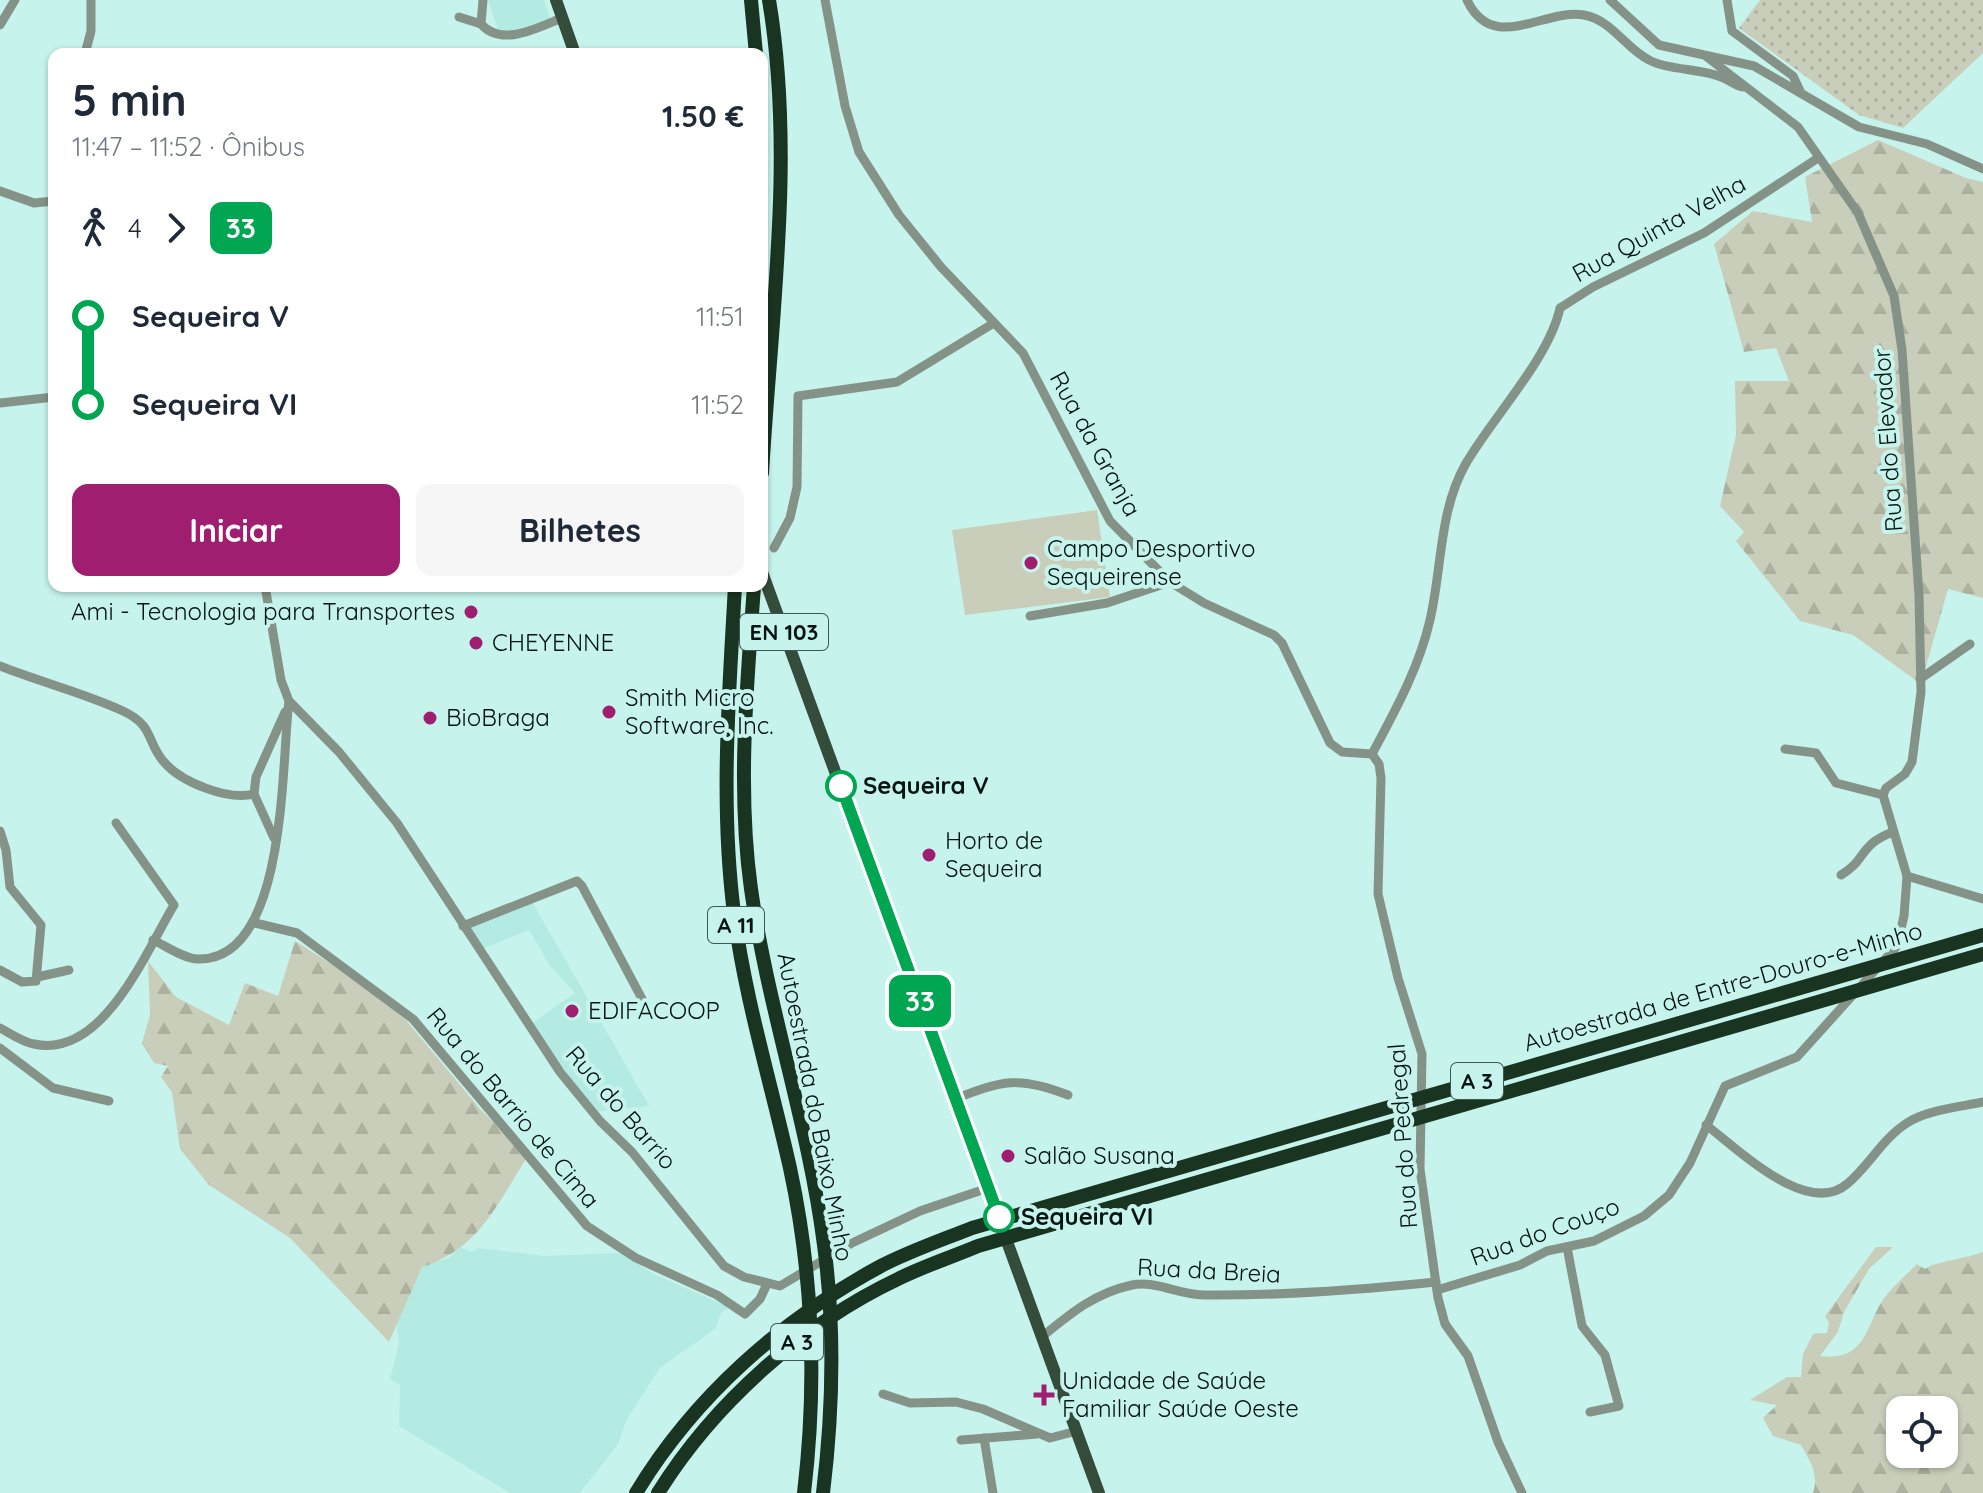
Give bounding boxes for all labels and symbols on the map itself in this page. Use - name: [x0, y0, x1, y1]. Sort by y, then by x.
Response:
- street label: Rua Quinta Velha: [1567, 168, 1751, 288]
- street label: Rua do Elevador: [1866, 347, 1908, 533]
- street label: Rua da Granja: [1044, 366, 1148, 521]
- place label: Campo Desportivo Sequeirense: [1047, 533, 1256, 591]
- marker: Campo Desportivo Sequeirense: [1022, 554, 1040, 572]
- place label: Ami - Tecnologia para Transportes: [71, 596, 455, 626]
- marker: Ami - Tecnologia para Transportes: [462, 603, 480, 621]
- road number: EN 103: [740, 614, 828, 650]
- place label: CHEYENNE: [492, 627, 614, 657]
- marker: CHEYENNE: [467, 634, 485, 652]
- place label: Smith Micro Software, Inc.: [625, 682, 774, 740]
- place label: BioBraga: [446, 702, 550, 732]
- marker: Smith Micro Software, Inc.: [600, 703, 618, 721]
- marker: BioBraga: [421, 709, 439, 727]
- place label: Sequeira V: [863, 770, 989, 800]
- marker: Sequeira V: [826, 771, 856, 801]
- place label: Horto de Sequeira: [945, 825, 1043, 883]
- marker: Horto de Sequeira: [920, 846, 938, 864]
- road number: A 11: [708, 907, 764, 943]
- street label: Autoestrada de Entre-Douro-e-Minho: [1520, 915, 1926, 1057]
- street label: Autoestrada do Baixo Minho: [771, 950, 861, 1264]
- line badge: 33: [884, 975, 956, 1027]
- place label: EDIFACOOP: [588, 995, 720, 1025]
- street label: Rua do Barrio de Cima: [421, 1001, 607, 1214]
- marker: EDIFACOOP: [563, 1002, 581, 1020]
- street label: Rua do Barrio: [560, 1039, 684, 1175]
- street label: Rua do Pedregal: [1381, 1043, 1423, 1230]
- road number: A 3: [1451, 1063, 1503, 1099]
- place label: Salão Susana: [1024, 1140, 1175, 1170]
- marker: Salão Susana: [999, 1147, 1017, 1165]
- street label: Rua do Couço: [1466, 1190, 1624, 1272]
- place label: Sequeira VI: [1021, 1201, 1153, 1231]
- marker: Sequeira VI: [984, 1202, 1014, 1232]
- street label: Rua da Breia: [1136, 1251, 1282, 1289]
- road number: A 3: [771, 1324, 823, 1360]
- place label: Unidade de Saúde Familiar Saúde Oeste: [1062, 1365, 1299, 1423]
- marker: Unidade de Saúde Familiar Saúde Oeste: [1033, 1384, 1055, 1406]

